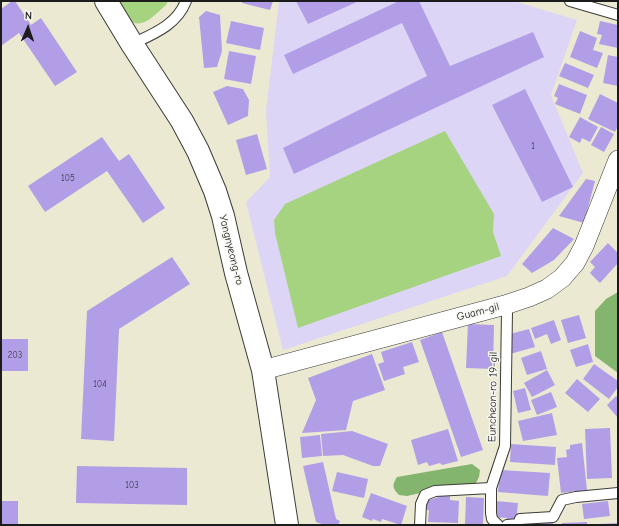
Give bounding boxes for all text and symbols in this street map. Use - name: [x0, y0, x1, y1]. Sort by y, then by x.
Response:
- north arrow: [8, 8, 48, 48]
- text: N: [25, 9, 32, 22]
- house number: 1: [531, 141, 535, 151]
- house number: 105: [61, 173, 75, 183]
- street label: Yangnyeong-ro: [216, 213, 246, 287]
- street label: Guam-gil: [455, 300, 501, 324]
- house number: 203: [8, 350, 22, 360]
- street label: Euncheon-ro 19-gil: [486, 352, 500, 442]
- house number: 104: [93, 379, 107, 389]
- house number: 103: [125, 480, 139, 490]

